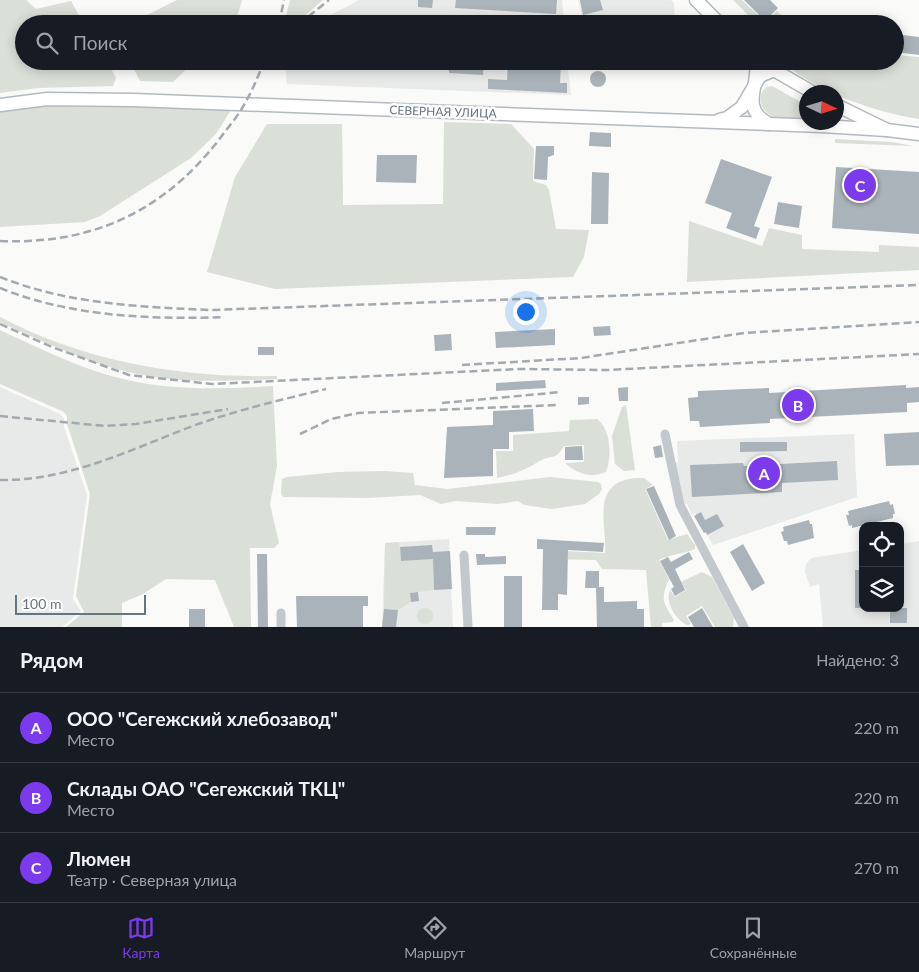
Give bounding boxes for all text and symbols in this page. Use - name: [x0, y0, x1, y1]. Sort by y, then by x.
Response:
- search box: [15, 15, 904, 70]
- icon: search: [33, 29, 61, 57]
- text: Поиск: [73, 31, 127, 54]
- north arrow: [799, 85, 844, 130]
- street label: СЕВЕРНАЯ УЛИЦА: [389, 102, 498, 121]
- pin: C: [844, 166, 876, 204]
- your location: [513, 299, 539, 325]
- pin: B: [782, 386, 814, 424]
- pin: A: [748, 454, 780, 492]
- map controls: [859, 522, 904, 612]
- button: locate: [859, 522, 904, 567]
- button: layers: [859, 567, 904, 612]
- scale bar: [15, 592, 146, 615]
- text: 100 m: [22, 595, 61, 612]
- text: Рядом: [20, 647, 83, 672]
- text: Найдено: 3: [816, 650, 899, 669]
- text: ООО "Сегежский хлебозавод": [67, 707, 338, 730]
- text: A: [30, 718, 42, 737]
- text: 220 m: [854, 718, 899, 737]
- text: Место: [67, 730, 115, 749]
- text: Склады ОАО "Сегежский ТКЦ": [67, 777, 345, 800]
- text: B: [31, 788, 41, 807]
- text: 220 m: [854, 788, 899, 807]
- text: Место: [67, 800, 115, 819]
- text: Люмен: [67, 847, 131, 870]
- text: C: [31, 858, 41, 877]
- text: 270 m: [854, 858, 899, 877]
- text: Театр · Северная улица: [67, 870, 237, 889]
- tab: Карта: [122, 914, 160, 961]
- tab: Маршрут: [404, 914, 465, 961]
- tab: Сохранённые: [710, 914, 797, 961]

